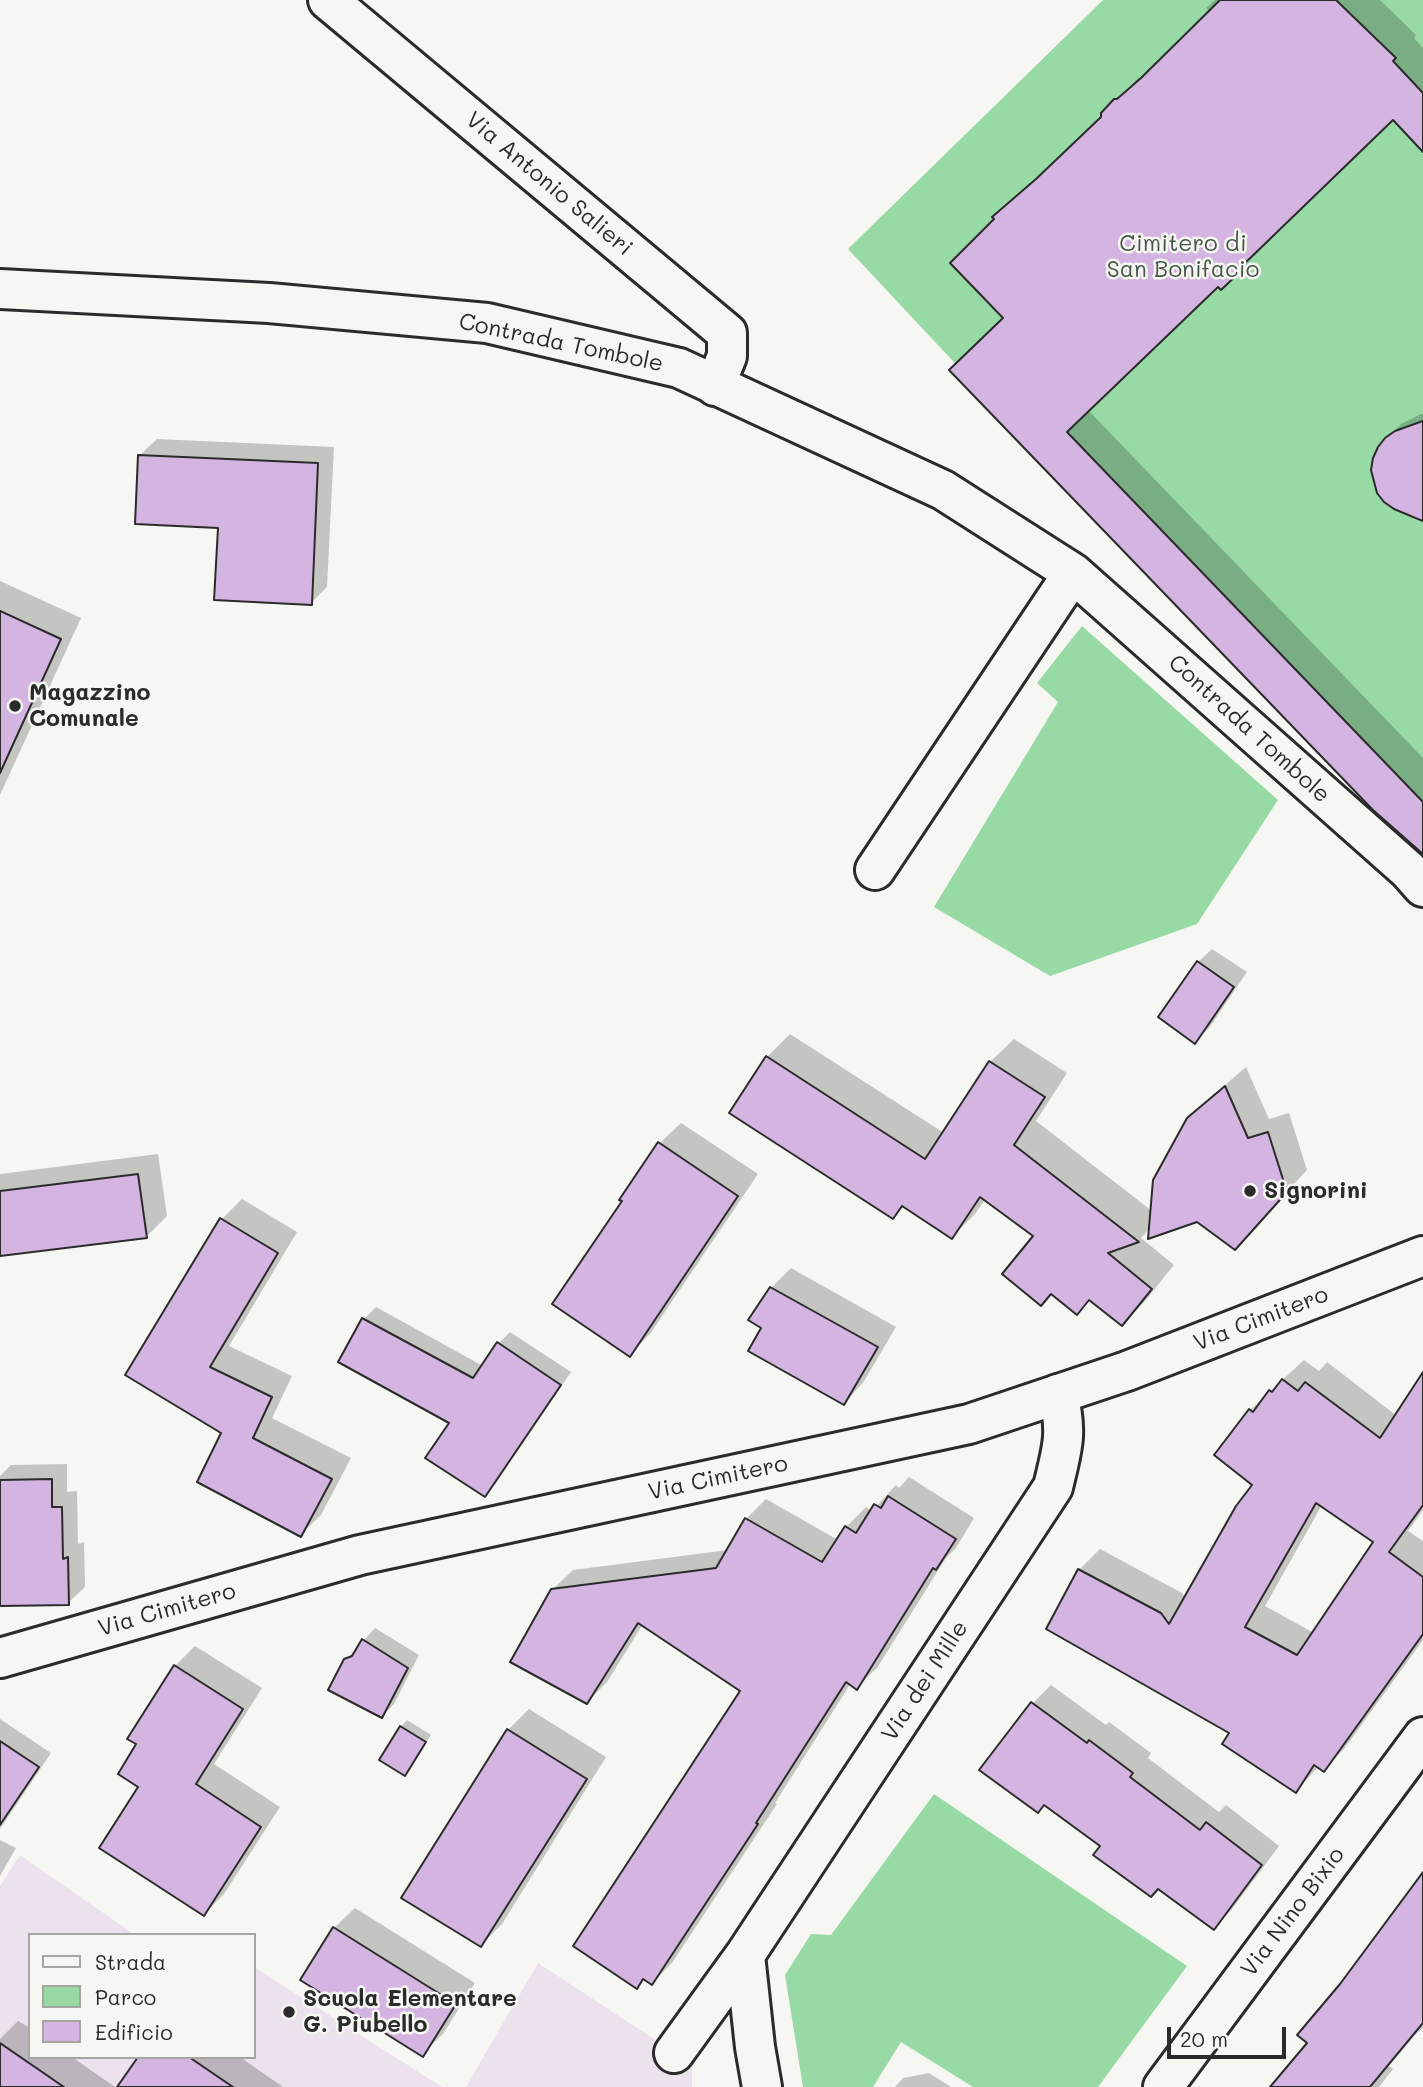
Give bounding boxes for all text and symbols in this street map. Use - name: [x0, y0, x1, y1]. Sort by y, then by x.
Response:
- street label: Via Antonio Salieri: [460, 106, 638, 262]
- park label: Cimitero di San Bonifacio: [1107, 230, 1259, 284]
- street label: Contrada Tombole: [456, 308, 666, 378]
- street label: Contrada Tombole: [1162, 649, 1336, 809]
- place label: Magazzino Comunale: [29, 679, 150, 733]
- marker: Magazzino Comunale: [7, 698, 23, 714]
- place label: Signorini: [1264, 1177, 1368, 1205]
- marker: Signorini: [1242, 1183, 1258, 1199]
- street label: Via Cimitero: [1190, 1281, 1332, 1357]
- street label: Via Cimitero: [646, 1450, 790, 1506]
- street label: Via Cimitero: [95, 1577, 239, 1643]
- street label: Via dei Mille: [876, 1616, 974, 1746]
- street label: Via Nino Bixio: [1235, 1842, 1351, 1982]
- legend: [28, 1933, 256, 2059]
- text: Strada: [95, 1948, 166, 1975]
- text: Parco: [95, 1983, 156, 2010]
- place label: Scuola Elementare G. Piubello: [303, 1985, 517, 2039]
- marker: Scuola Elementare G. Piubello: [281, 2004, 297, 2020]
- scale bar: [1171, 2014, 1290, 2058]
- text: Edificio: [95, 2018, 173, 2045]
- text: 20 m: [1180, 2025, 1228, 2052]

